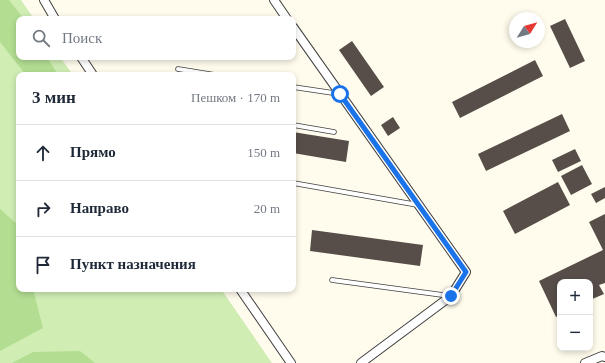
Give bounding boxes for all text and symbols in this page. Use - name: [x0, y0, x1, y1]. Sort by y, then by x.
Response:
- north arrow: [509, 12, 545, 48]
- search box: [16, 16, 296, 60]
- icon: search: [30, 27, 52, 49]
- text: Поиск: [62, 30, 102, 46]
- route start: [331, 85, 349, 103]
- text: 3 мин: [32, 88, 76, 107]
- text: Пешком · 170 m: [191, 90, 280, 105]
- icon: ahead: [32, 142, 54, 164]
- text: Прямо: [70, 144, 116, 160]
- text: 150 m: [247, 145, 280, 160]
- icon: right: [32, 198, 54, 220]
- text: Направо: [70, 200, 129, 216]
- text: 20 m: [254, 201, 280, 216]
- icon: arrive: [32, 254, 54, 276]
- text: Пункт назначения: [70, 256, 196, 272]
- map controls: [557, 279, 593, 351]
- button: +: [557, 279, 593, 315]
- route end: [442, 287, 460, 305]
- button: −: [557, 315, 593, 351]

